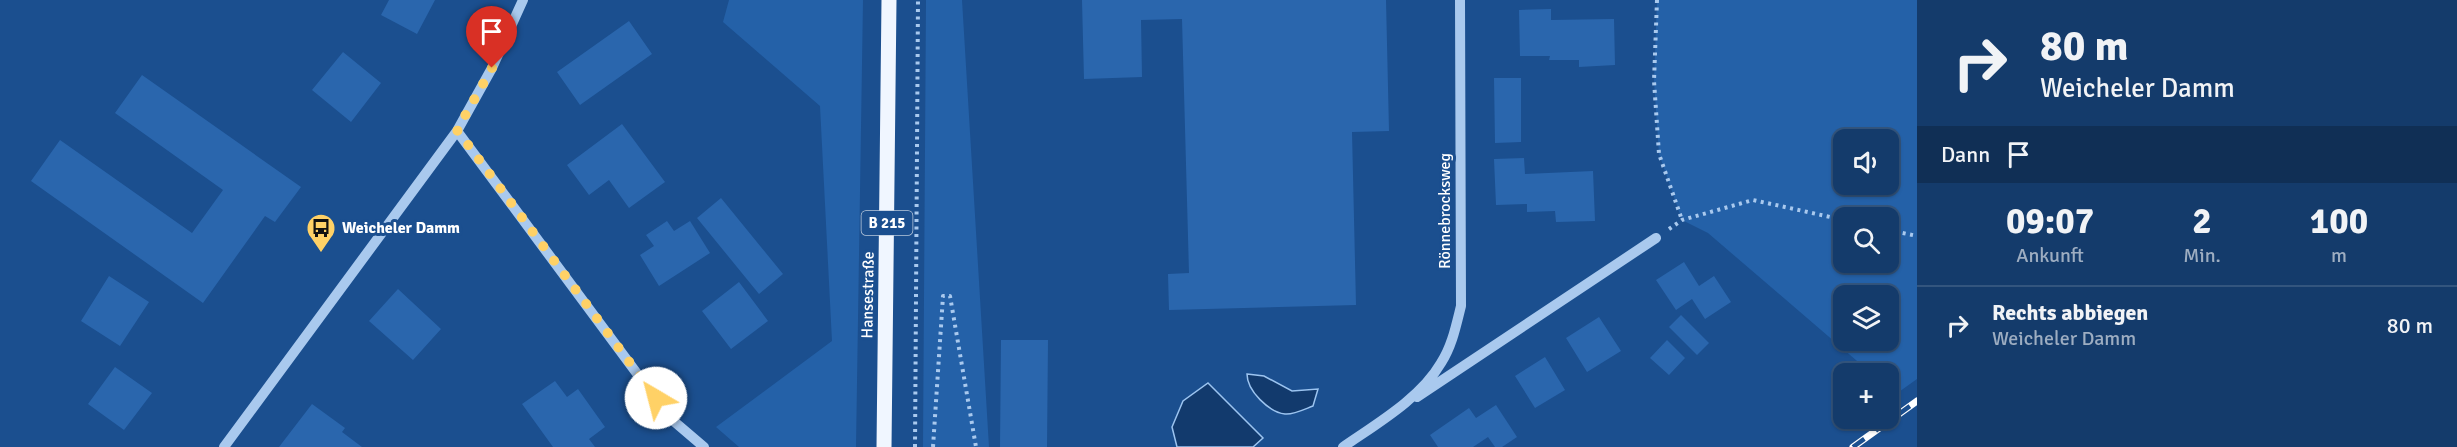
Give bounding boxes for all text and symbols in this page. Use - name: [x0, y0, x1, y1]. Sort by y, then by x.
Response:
- pin: [466, 6, 517, 68]
- icon: arrive: [475, 15, 508, 48]
- text: 80 m: [2040, 21, 2129, 72]
- icon: right: [1941, 24, 2019, 102]
- text: Weicheler Damm: [2040, 72, 2235, 105]
- map controls: [1833, 129, 1899, 429]
- button: sound: [1833, 129, 1899, 195]
- icon: arrive: [2002, 138, 2035, 171]
- text: Dann: [1941, 141, 1990, 168]
- street label: Rönnebrocksweg: [1435, 153, 1455, 269]
- text: 09:07: [2006, 199, 2094, 244]
- text: 2: [2192, 199, 2212, 244]
- text: 100: [2310, 199, 2368, 244]
- button: search: [1833, 207, 1899, 273]
- road number: B 215: [862, 211, 912, 235]
- bus stop icon: Weicheler Damm: [305, 212, 337, 254]
- place label: Weicheler Damm: [342, 218, 460, 238]
- text: Ankunft: [2016, 243, 2084, 268]
- text: Min.: [2183, 243, 2221, 268]
- text: m: [2331, 243, 2347, 268]
- street label: Hansestraße: [857, 251, 879, 339]
- button: layers: [1833, 285, 1899, 351]
- text: Rechts abbiegen: [1992, 299, 2148, 326]
- icon: right: [1941, 309, 1974, 342]
- text: 80 m: [2387, 312, 2433, 339]
- text: Weicheler Damm: [1992, 326, 2136, 351]
- button: +: [1833, 363, 1899, 429]
- position arrow: [624, 366, 688, 430]

